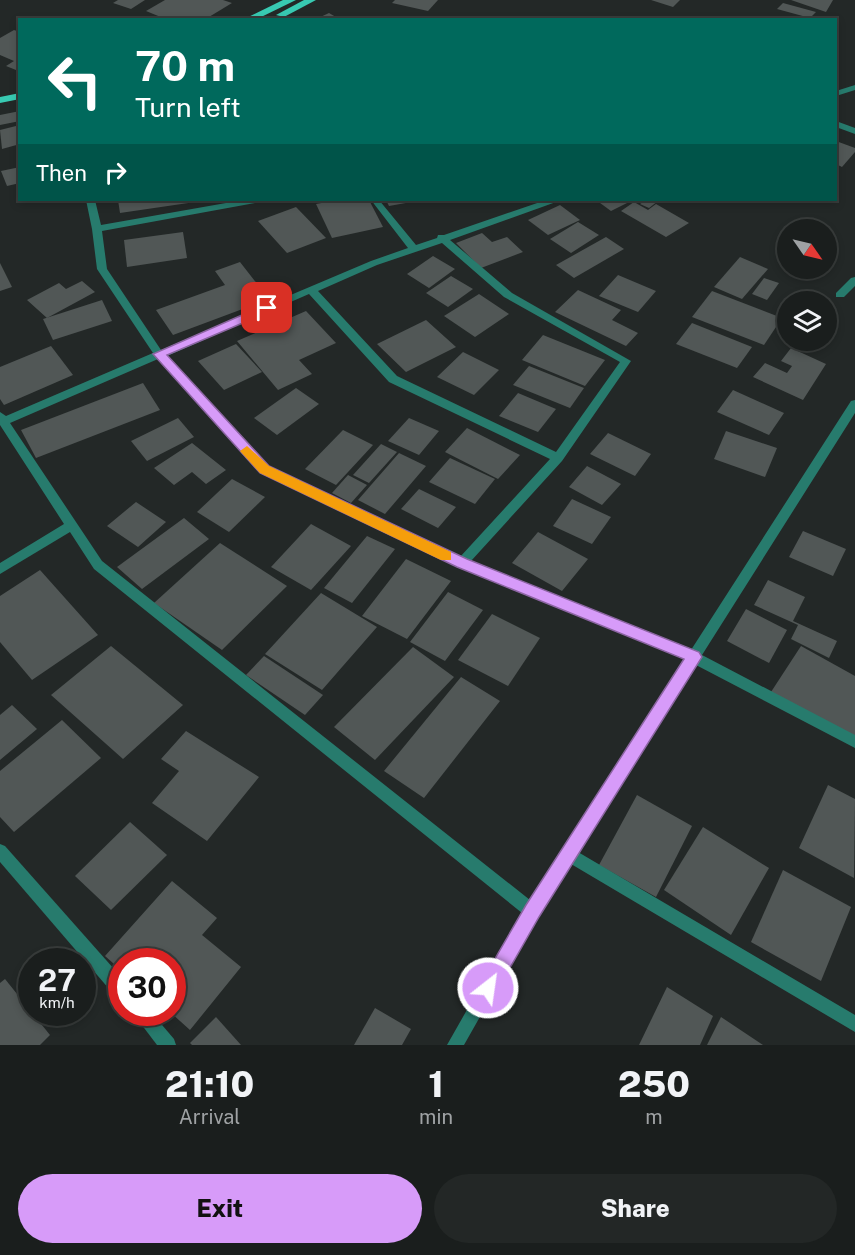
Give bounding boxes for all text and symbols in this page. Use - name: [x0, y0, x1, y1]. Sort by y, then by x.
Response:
- text: 70 m: [135, 41, 235, 90]
- icon: left: [36, 42, 114, 120]
- text: Turn left: [135, 91, 241, 123]
- icon: right: [99, 156, 132, 189]
- text: Then: [36, 160, 87, 186]
- north arrow: [777, 219, 837, 279]
- map controls: [777, 219, 837, 351]
- pin: [241, 282, 292, 333]
- icon: arrive: [250, 291, 283, 324]
- button: layers: [777, 291, 837, 351]
- speed limit sign: 30: [108, 948, 186, 1026]
- position arrow: [456, 956, 520, 1020]
- text: 27: [38, 962, 76, 998]
- text: km/h: [39, 994, 75, 1011]
- text: 21:10: [165, 1063, 254, 1105]
- text: 1: [428, 1063, 444, 1105]
- text: 250: [618, 1063, 690, 1105]
- text: Arrival: [179, 1105, 240, 1129]
- text: min: [419, 1105, 453, 1129]
- text: m: [645, 1105, 663, 1129]
- button: Exit: [18, 1174, 422, 1243]
- button: Share: [434, 1174, 837, 1243]

